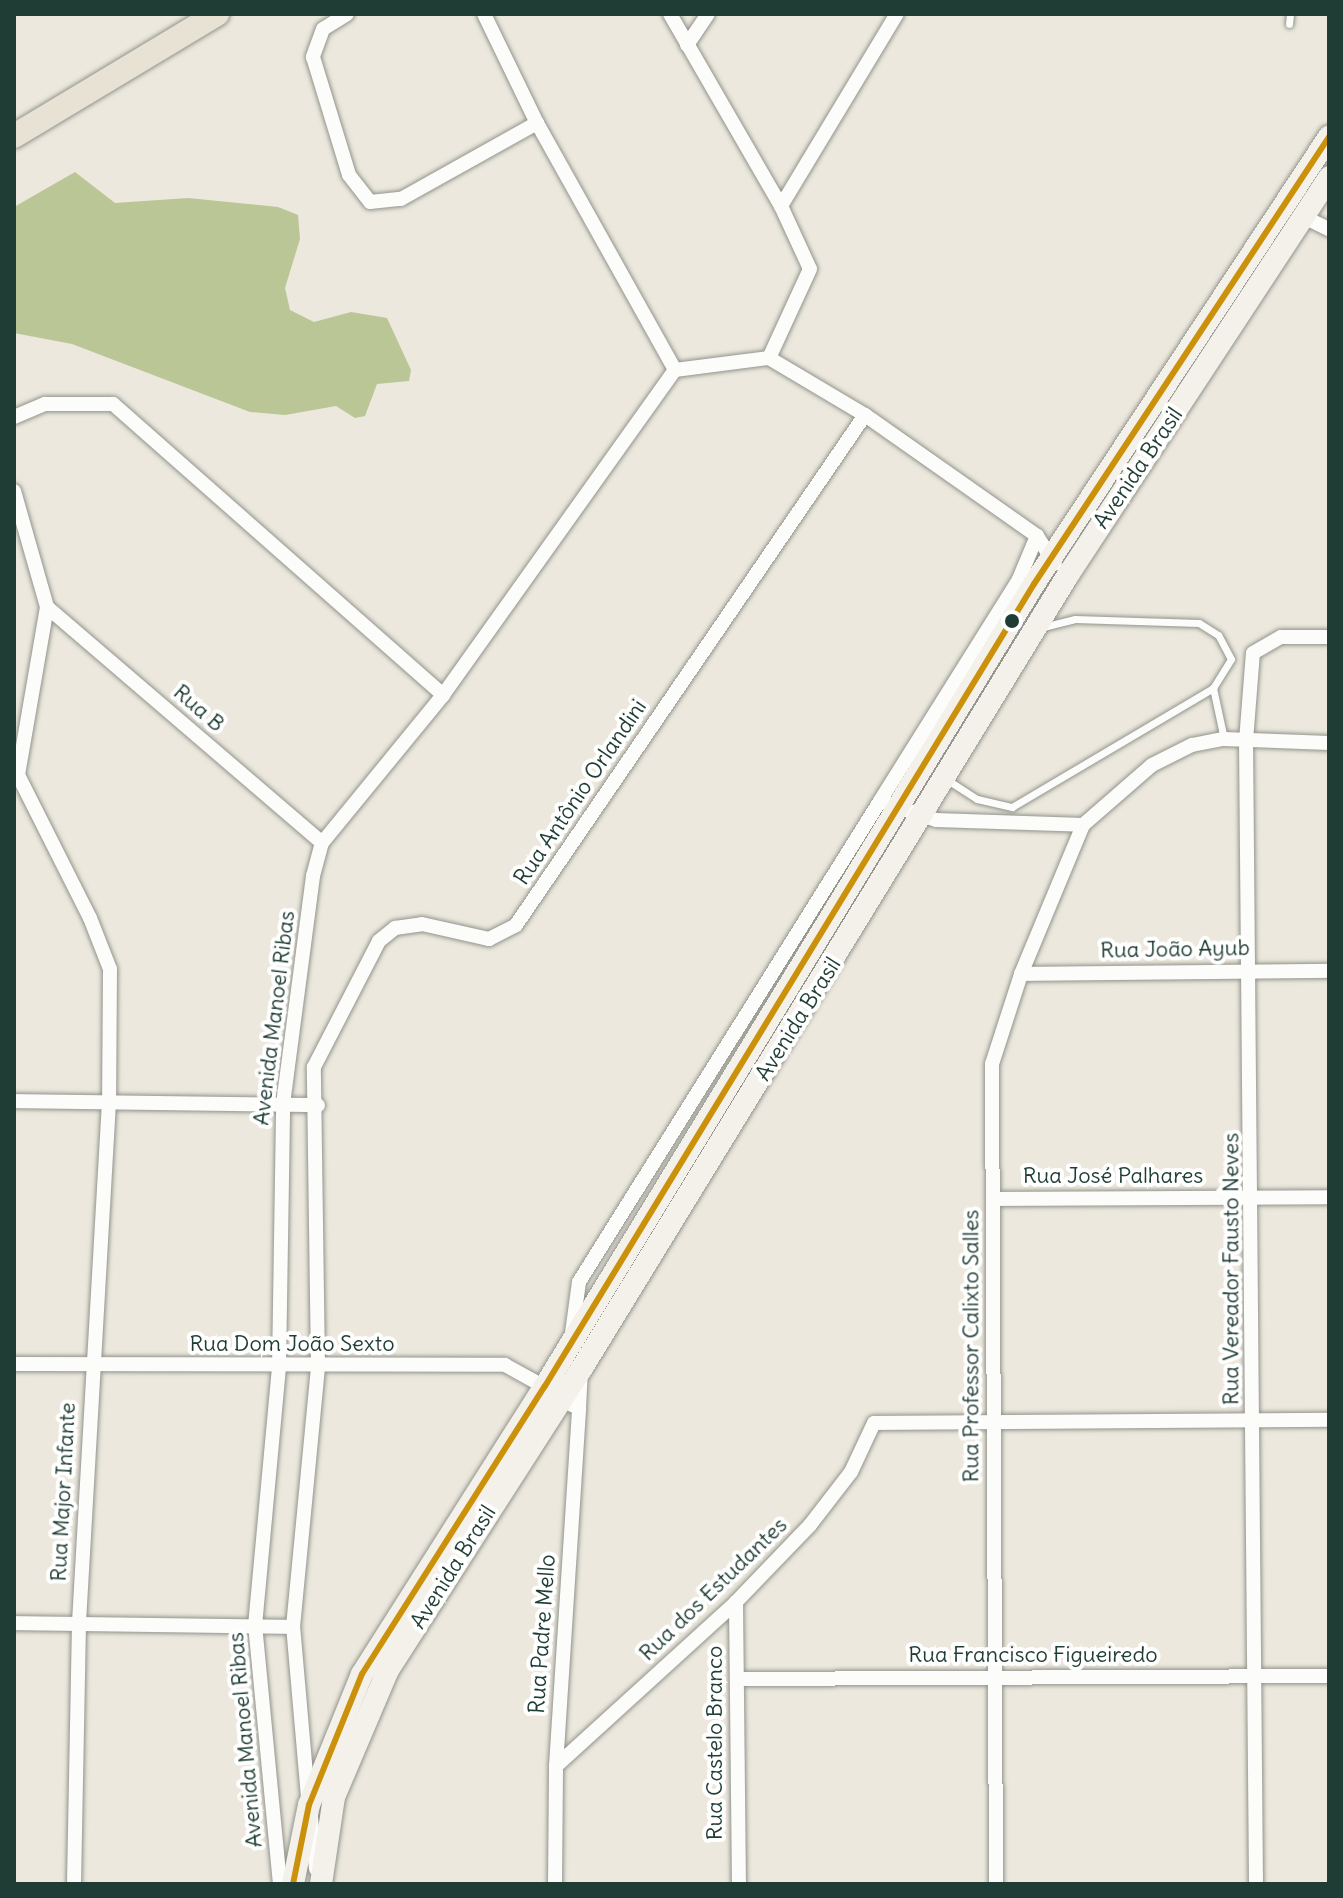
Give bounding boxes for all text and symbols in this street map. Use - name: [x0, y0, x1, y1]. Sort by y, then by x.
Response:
- street label: Avenida Brasil: [1088, 402, 1188, 534]
- unlabelled marker: [1004, 613, 1020, 629]
- street label: Rua B: [168, 679, 230, 737]
- street label: Rua Antônio Orlandini: [508, 694, 652, 890]
- street label: Avenida Manoel Ribas: [248, 909, 300, 1127]
- street label: Rua João Ayub: [1100, 934, 1250, 964]
- street label: Avenida Brasil: [750, 952, 846, 1086]
- street label: Rua Vereador Fausto Neves: [1218, 1133, 1244, 1405]
- street label: Rua José Palhares: [1023, 1163, 1203, 1189]
- street label: Rua Professor Calixto Salles: [958, 1210, 984, 1482]
- street label: Rua Dom João Sexto: [189, 1331, 395, 1357]
- street label: Rua Major Infante: [45, 1402, 81, 1582]
- street label: Avenida Brasil: [405, 1500, 501, 1634]
- street label: Rua dos Estudantes: [634, 1512, 792, 1666]
- street label: Rua Padre Mello: [523, 1553, 561, 1715]
- street label: Avenida Manoel Ribas: [222, 1631, 268, 1849]
- street label: Rua Francisco Figueiredo: [908, 1642, 1158, 1668]
- street label: Rua Castelo Branco: [702, 1646, 728, 1840]

